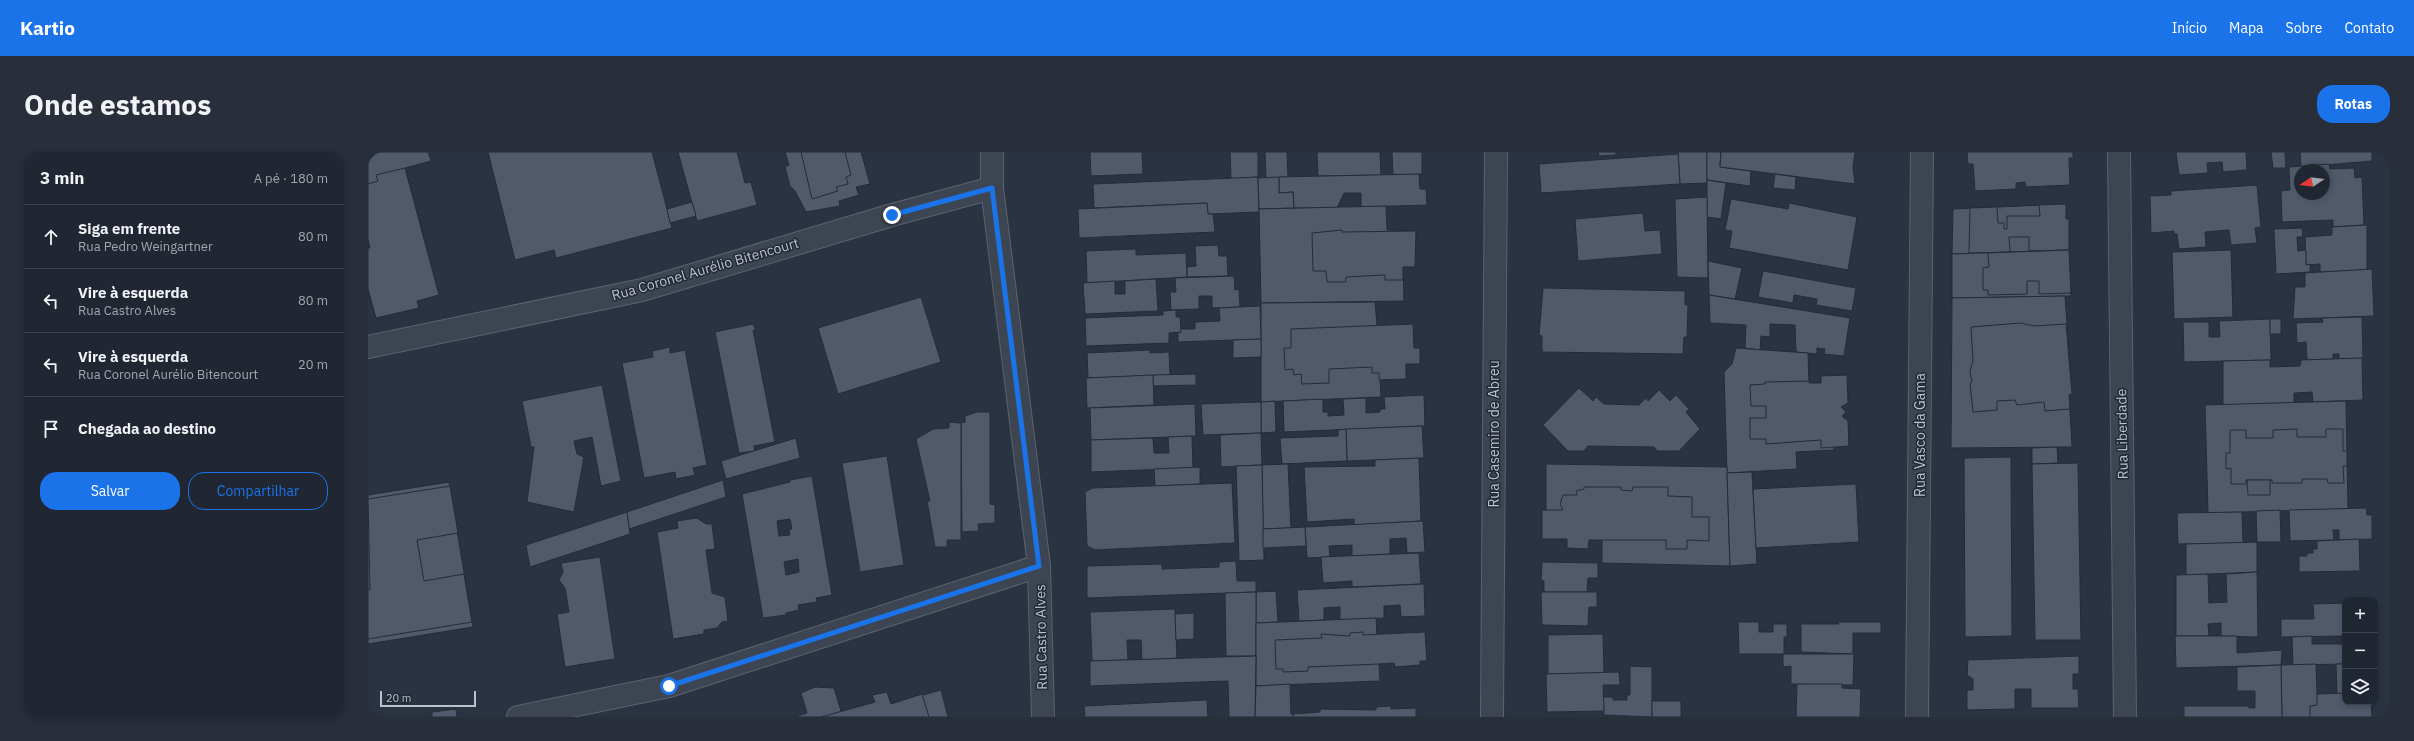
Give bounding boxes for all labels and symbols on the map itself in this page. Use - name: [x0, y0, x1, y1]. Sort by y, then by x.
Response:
- north arrow: [2294, 164, 2330, 200]
- route end: [883, 206, 901, 224]
- street label: Rua Coronel Aurélio Bitencourt: [609, 234, 801, 304]
- street label: Rua Casemiro de Abreu: [1485, 360, 1503, 508]
- street label: Rua Vasco da Gama: [1911, 372, 1929, 497]
- street label: Rua Liberdade: [2112, 388, 2132, 479]
- street label: Rua Castro Alves: [1031, 584, 1051, 690]
- route start: [660, 677, 678, 695]
- scale bar: [380, 689, 476, 708]

